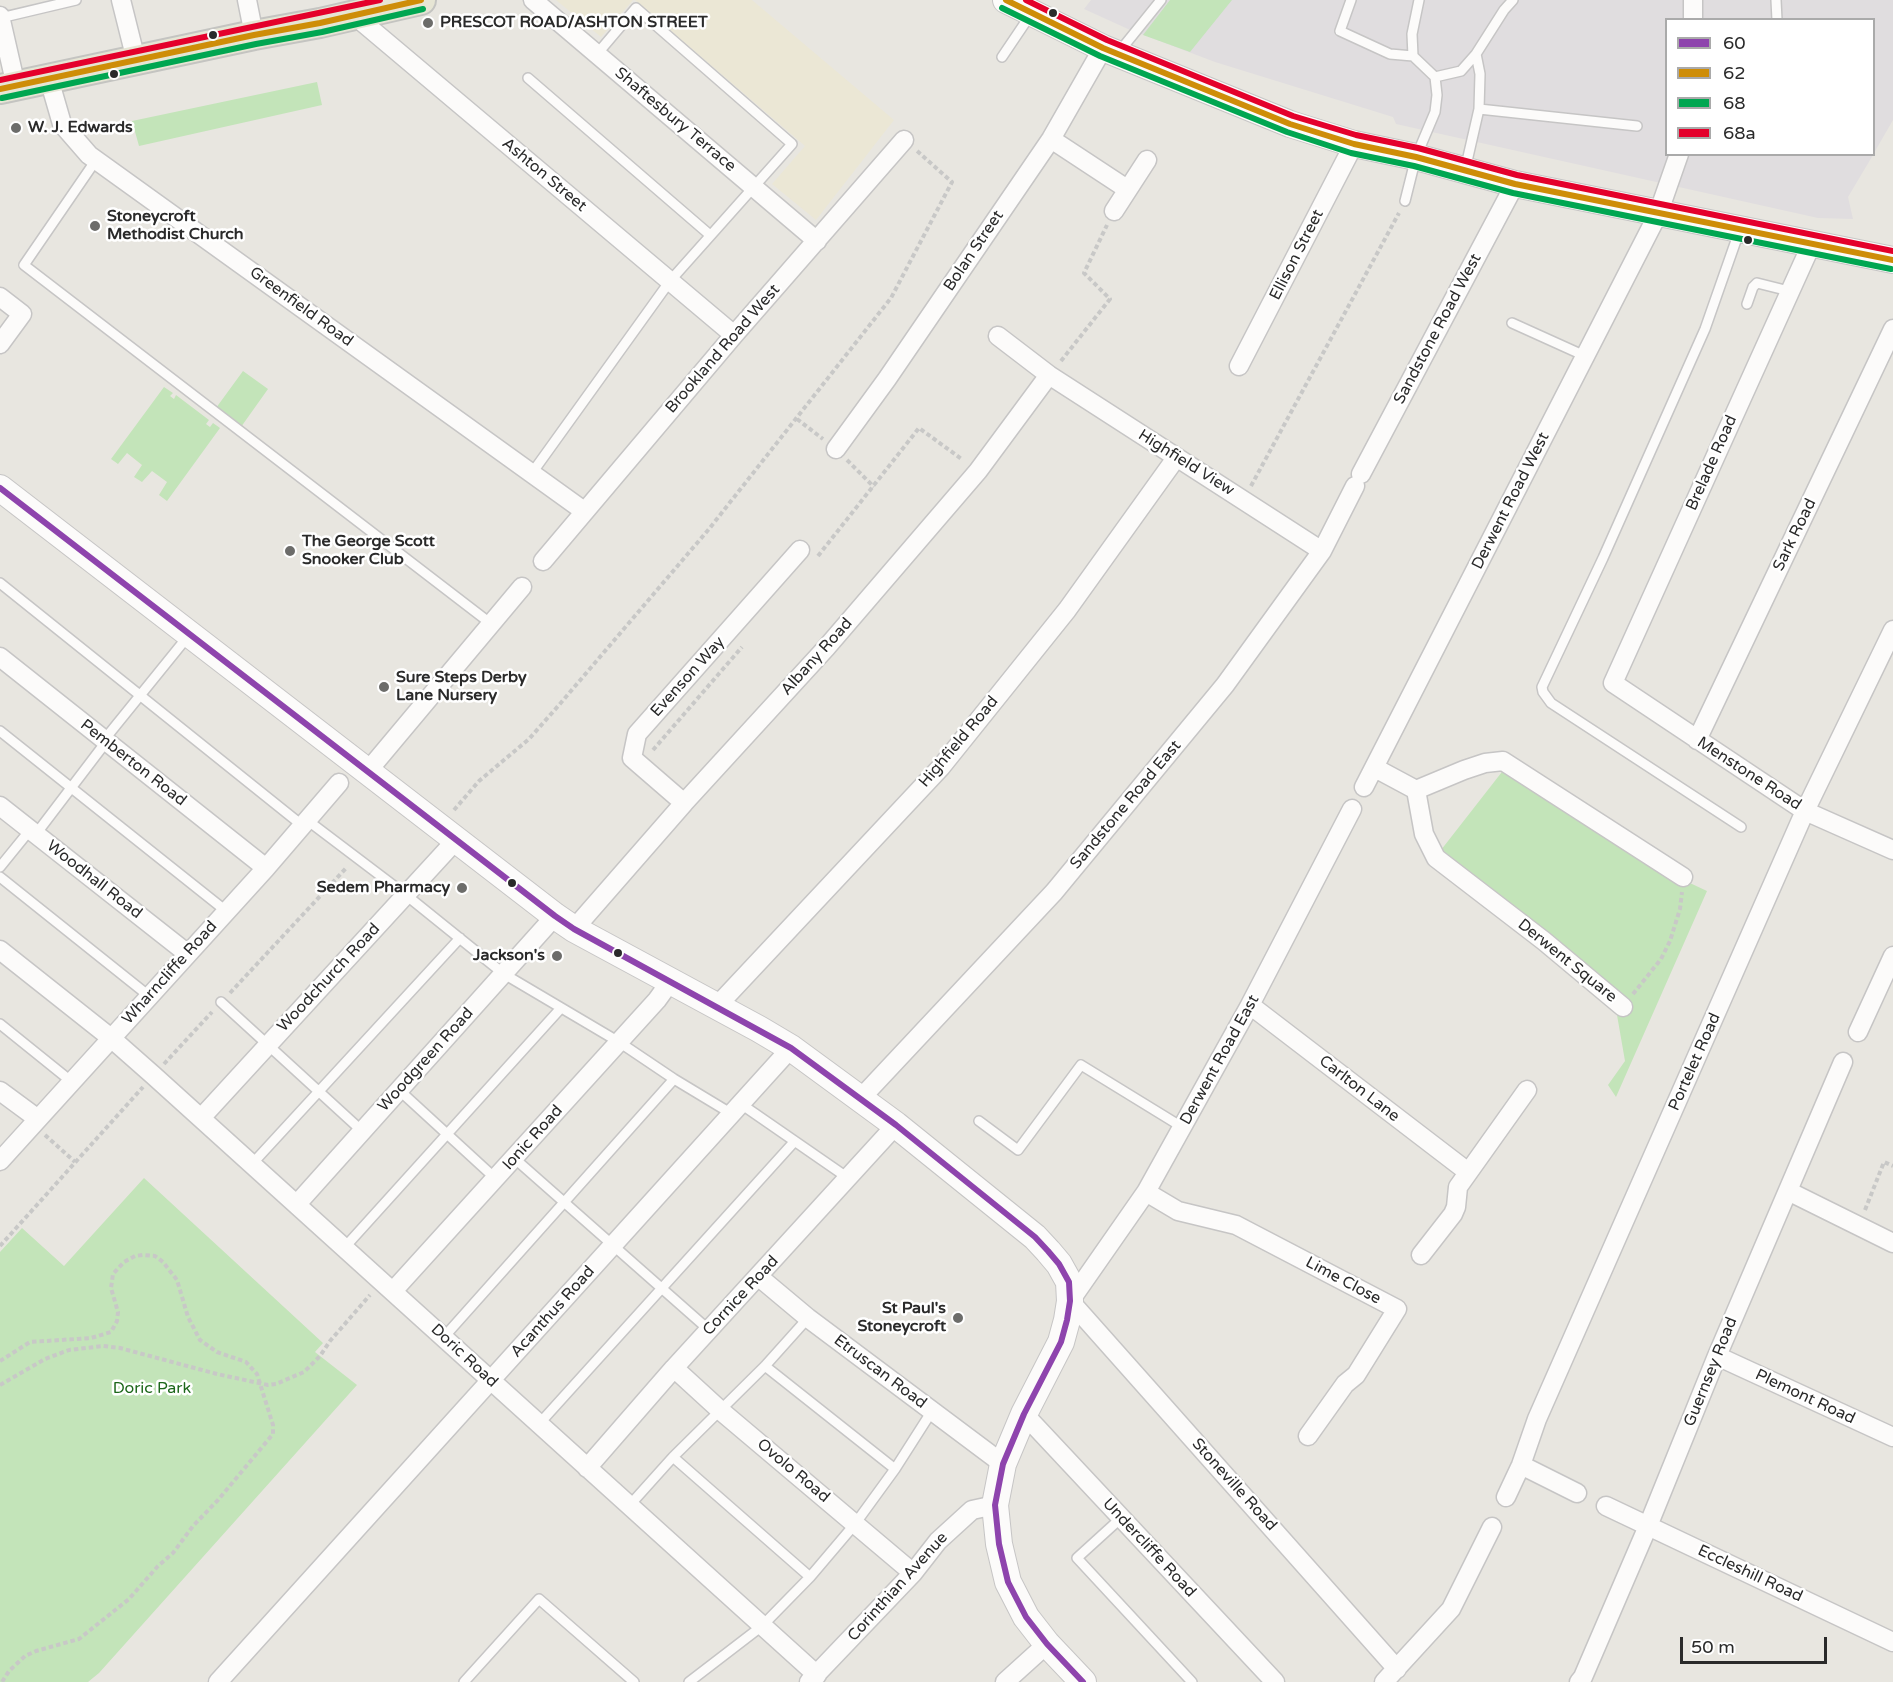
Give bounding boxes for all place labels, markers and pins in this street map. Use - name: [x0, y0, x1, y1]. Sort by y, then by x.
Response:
- unlabelled marker: [1047, 7, 1059, 19]
- place label: PRESCOT ROAD/ASHTON STREET: [440, 13, 708, 33]
- marker: PRESCOT ROAD/ASHTON STREET: [421, 16, 435, 30]
- unlabelled marker: [207, 29, 219, 41]
- unlabelled marker: [108, 68, 120, 80]
- place label: W. J. Edwards: [28, 118, 133, 138]
- marker: W. J. Edwards: [9, 121, 23, 135]
- place label: Stoneycroft Methodist Church: [107, 207, 244, 245]
- marker: Stoneycroft Methodist Church: [88, 219, 102, 233]
- unlabelled marker: [1742, 234, 1754, 246]
- place label: The George Scott Snooker Club: [302, 532, 435, 570]
- marker: The George Scott Snooker Club: [283, 544, 297, 558]
- place label: Sure Steps Derby Lane Nursery: [396, 668, 527, 706]
- marker: Sure Steps Derby Lane Nursery: [377, 680, 391, 694]
- unlabelled marker: [506, 877, 518, 889]
- place label: Sedem Pharmacy: [317, 878, 450, 898]
- marker: Sedem Pharmacy: [455, 881, 469, 895]
- place label: Jackson's: [473, 946, 545, 966]
- unlabelled marker: [612, 947, 624, 959]
- marker: Jackson's: [550, 949, 564, 963]
- place label: St Paul's Stoneycroft: [857, 1299, 946, 1337]
- marker: St Paul's Stoneycroft: [951, 1311, 965, 1325]

